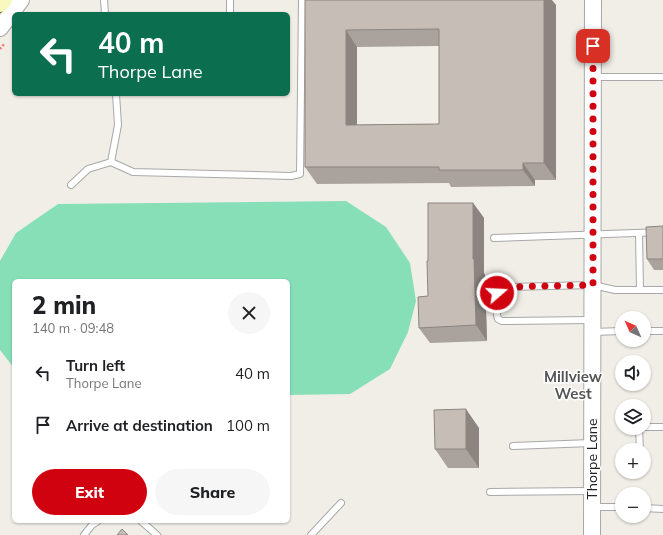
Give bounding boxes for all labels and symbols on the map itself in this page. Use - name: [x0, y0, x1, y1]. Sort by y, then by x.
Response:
- pin: [576, 29, 610, 63]
- position arrow: [476, 272, 518, 314]
- north arrow: [615, 311, 651, 347]
- district label: Millview West: [544, 367, 603, 403]
- street label: Thorpe Lane: [583, 418, 601, 500]

